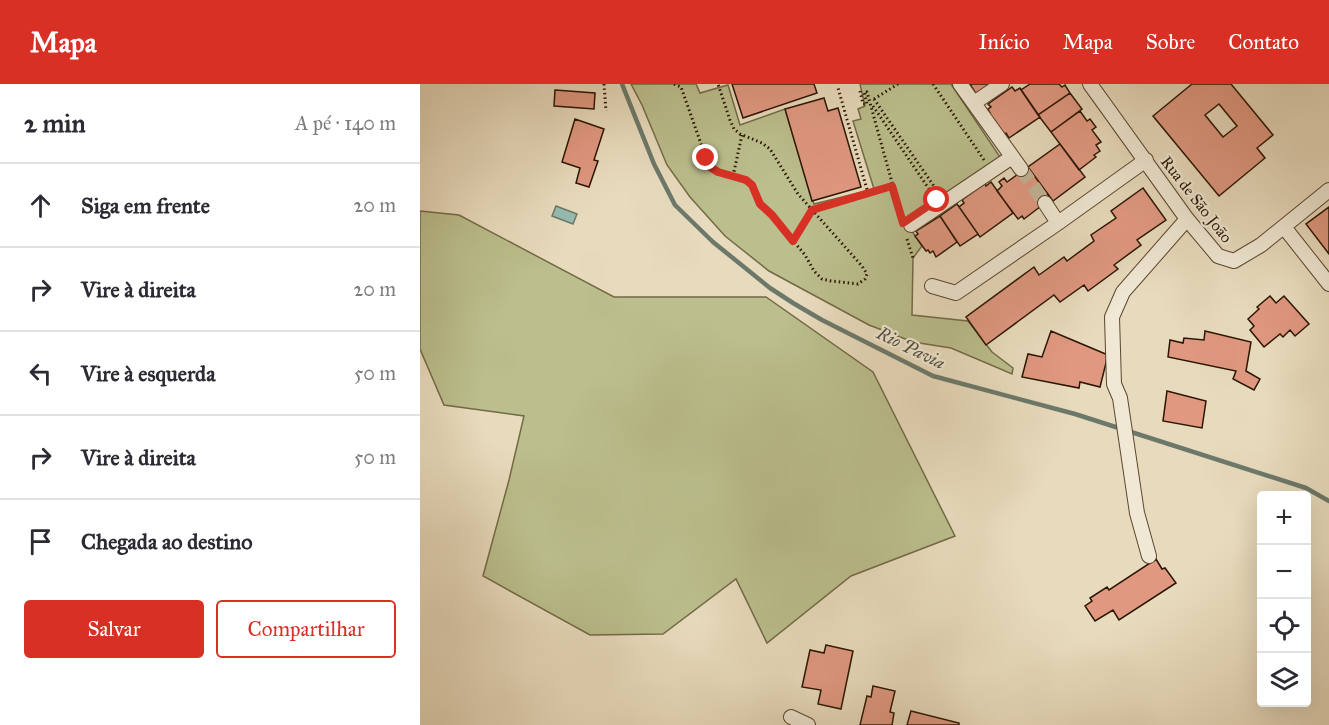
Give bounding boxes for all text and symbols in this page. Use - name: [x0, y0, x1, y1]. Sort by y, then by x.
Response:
- text: Mapa: [30, 25, 97, 60]
- text: Início: [979, 29, 1030, 55]
- text: Mapa: [1063, 29, 1113, 55]
- text: Sobre: [1146, 29, 1195, 55]
- text: Contato: [1228, 29, 1299, 55]
- text: 2 min: [24, 107, 85, 139]
- text: A pé · 140 m: [295, 111, 396, 135]
- route end: [692, 144, 718, 170]
- street label: Rua de São João: [1156, 152, 1236, 247]
- route start: [923, 186, 949, 212]
- icon: ahead: [24, 189, 57, 222]
- text: Siga em frente: [81, 192, 210, 219]
- text: 20 m: [353, 193, 396, 217]
- icon: right: [24, 273, 57, 306]
- text: Vire à direita: [81, 276, 196, 303]
- text: 20 m: [353, 277, 396, 301]
- water label: Rio Pavia: [872, 322, 949, 374]
- icon: left: [24, 357, 57, 390]
- text: Vire à esquerda: [81, 360, 215, 387]
- text: 50 m: [354, 361, 396, 385]
- icon: right: [24, 441, 57, 474]
- text: Vire à direita: [81, 444, 196, 471]
- text: 50 m: [354, 445, 396, 469]
- map controls: [1257, 491, 1311, 707]
- button: +: [1257, 491, 1311, 545]
- icon: arrive: [24, 525, 57, 558]
- text: Chegada ao destino: [81, 528, 252, 555]
- button: −: [1257, 545, 1311, 599]
- button: locate: [1257, 599, 1311, 653]
- button: Salvar: [24, 600, 204, 658]
- button: Compartilhar: [216, 600, 396, 658]
- button: layers: [1257, 653, 1311, 707]

